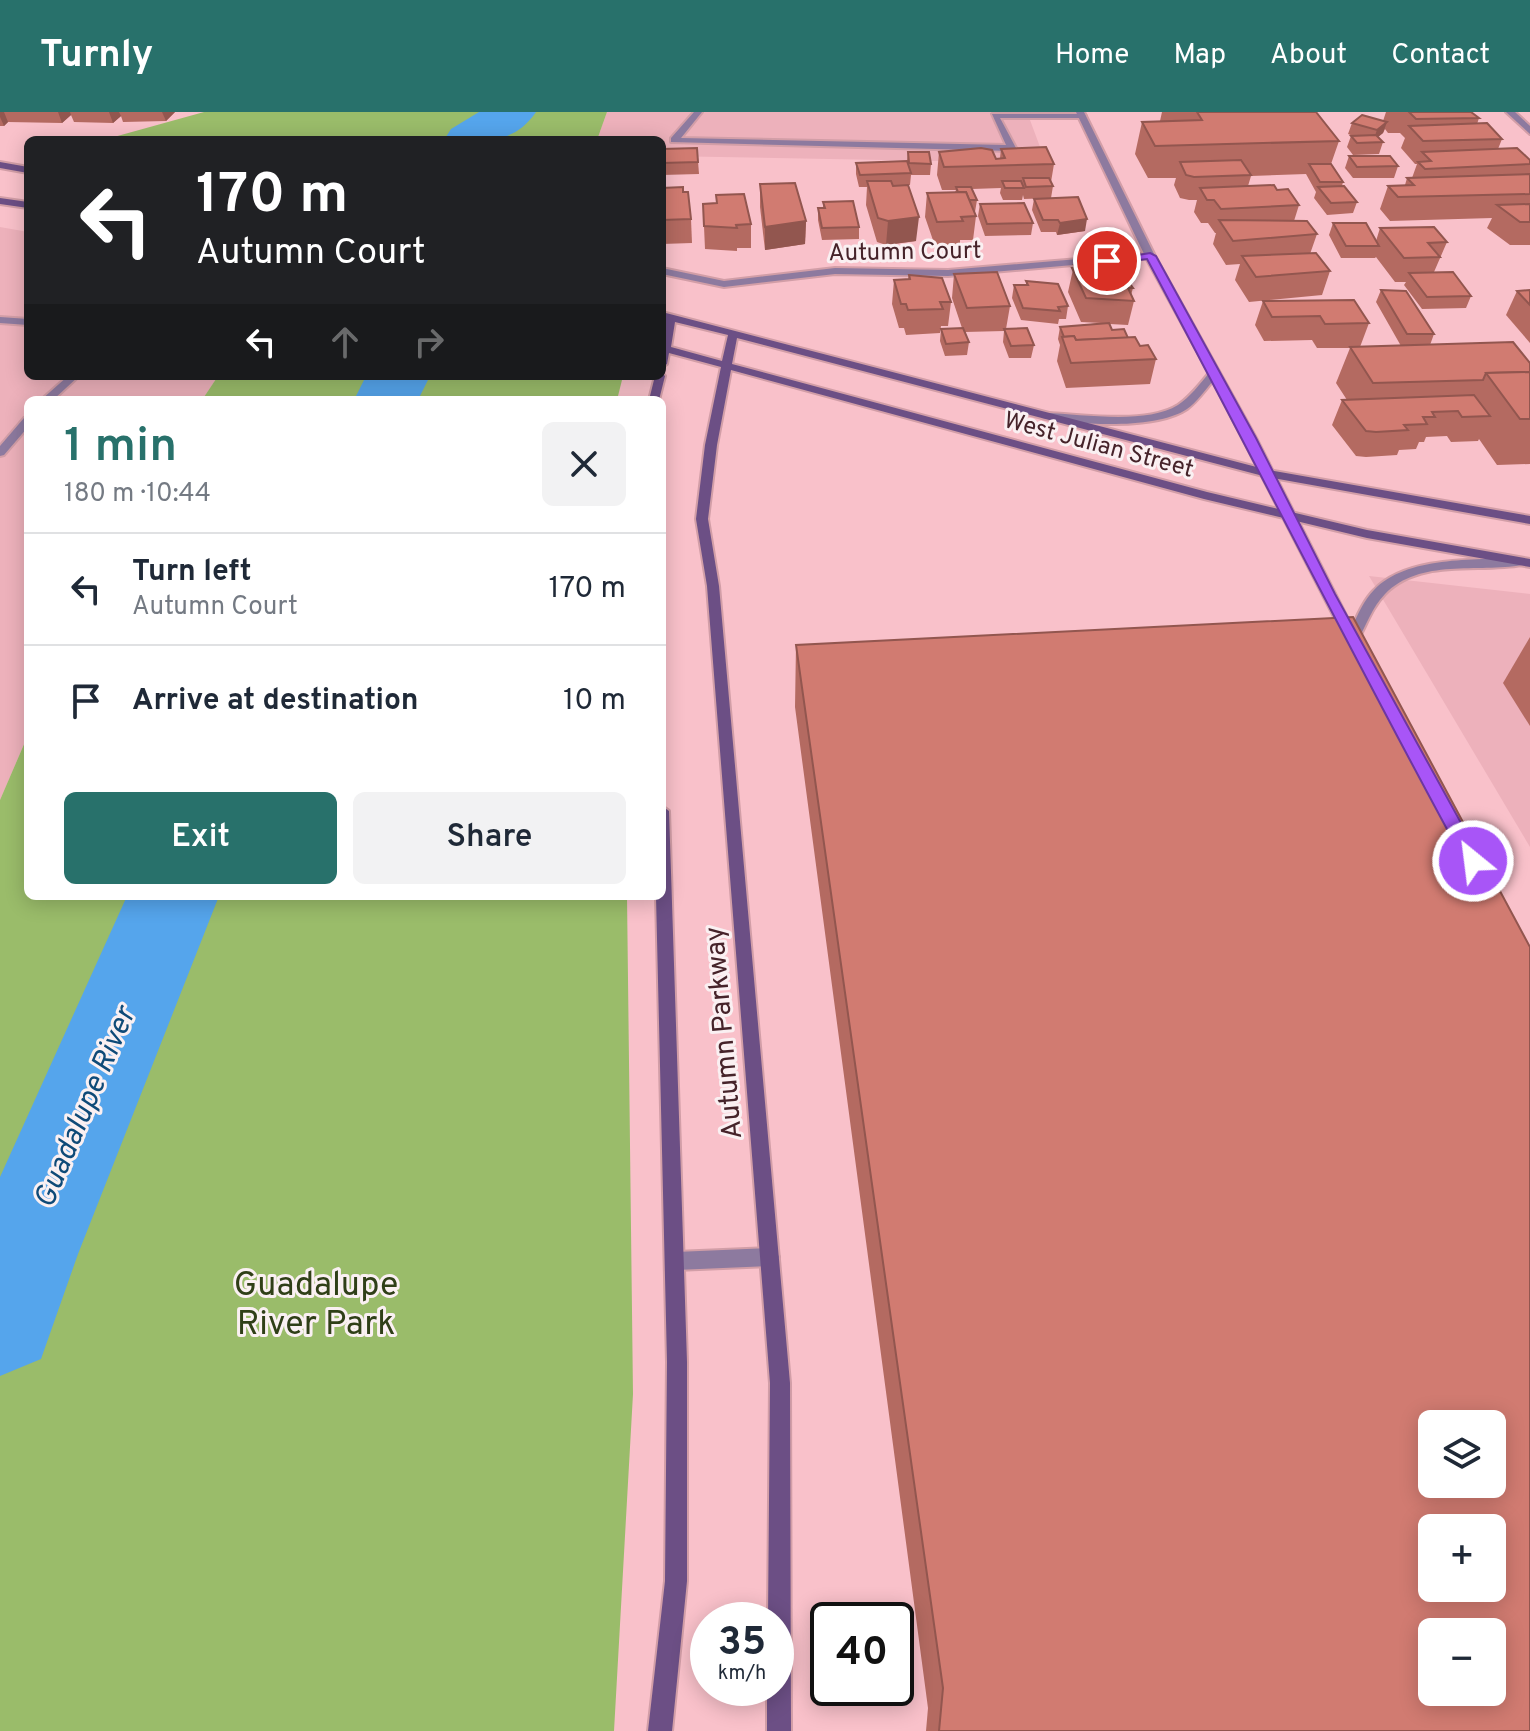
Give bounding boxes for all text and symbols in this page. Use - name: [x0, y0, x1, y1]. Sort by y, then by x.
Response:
- text: Turnly: [40, 32, 153, 81]
- text: Home: [1055, 38, 1129, 74]
- text: Map: [1173, 38, 1226, 74]
- text: About: [1270, 38, 1347, 74]
- text: Contact: [1391, 38, 1490, 74]
- text: 170 m: [196, 162, 348, 232]
- icon: left: [64, 168, 168, 272]
- pin: [1073, 227, 1141, 295]
- text: Autumn Court: [196, 231, 426, 277]
- street label: Autumn Court: [828, 237, 982, 269]
- icon: arrive: [1085, 239, 1129, 283]
- icon: left: [239, 320, 283, 364]
- icon: ahead: [323, 320, 367, 364]
- icon: right: [407, 320, 451, 364]
- street label: West Julian Street: [1000, 406, 1197, 486]
- text: 1 min: [64, 418, 177, 478]
- button: close: [542, 422, 626, 506]
- text: 180 m · 10:44: [64, 478, 211, 511]
- text: Turn left: [132, 554, 252, 591]
- icon: left: [64, 567, 108, 611]
- text: 170 m: [548, 571, 626, 608]
- text: Autumn Court: [132, 591, 298, 624]
- icon: arrive: [64, 679, 108, 723]
- text: Arrive at destination: [132, 683, 418, 720]
- text: 10 m: [563, 683, 626, 720]
- button: Exit: [64, 792, 337, 884]
- button: Share: [353, 792, 626, 884]
- position arrow: [1431, 819, 1515, 903]
- street label: Autumn Parkway: [698, 925, 752, 1141]
- water label: Guadalupe River: [27, 1000, 146, 1214]
- park label: Guadalupe River Park: [234, 1265, 398, 1347]
- map controls: [1418, 1410, 1506, 1706]
- button: layers: [1418, 1410, 1506, 1498]
- button: +: [1418, 1514, 1506, 1602]
- speed limit sign: 40: [810, 1602, 914, 1706]
- button: −: [1418, 1618, 1506, 1706]
- text: 35: [718, 1619, 766, 1669]
- text: km/h: [718, 1661, 766, 1687]

